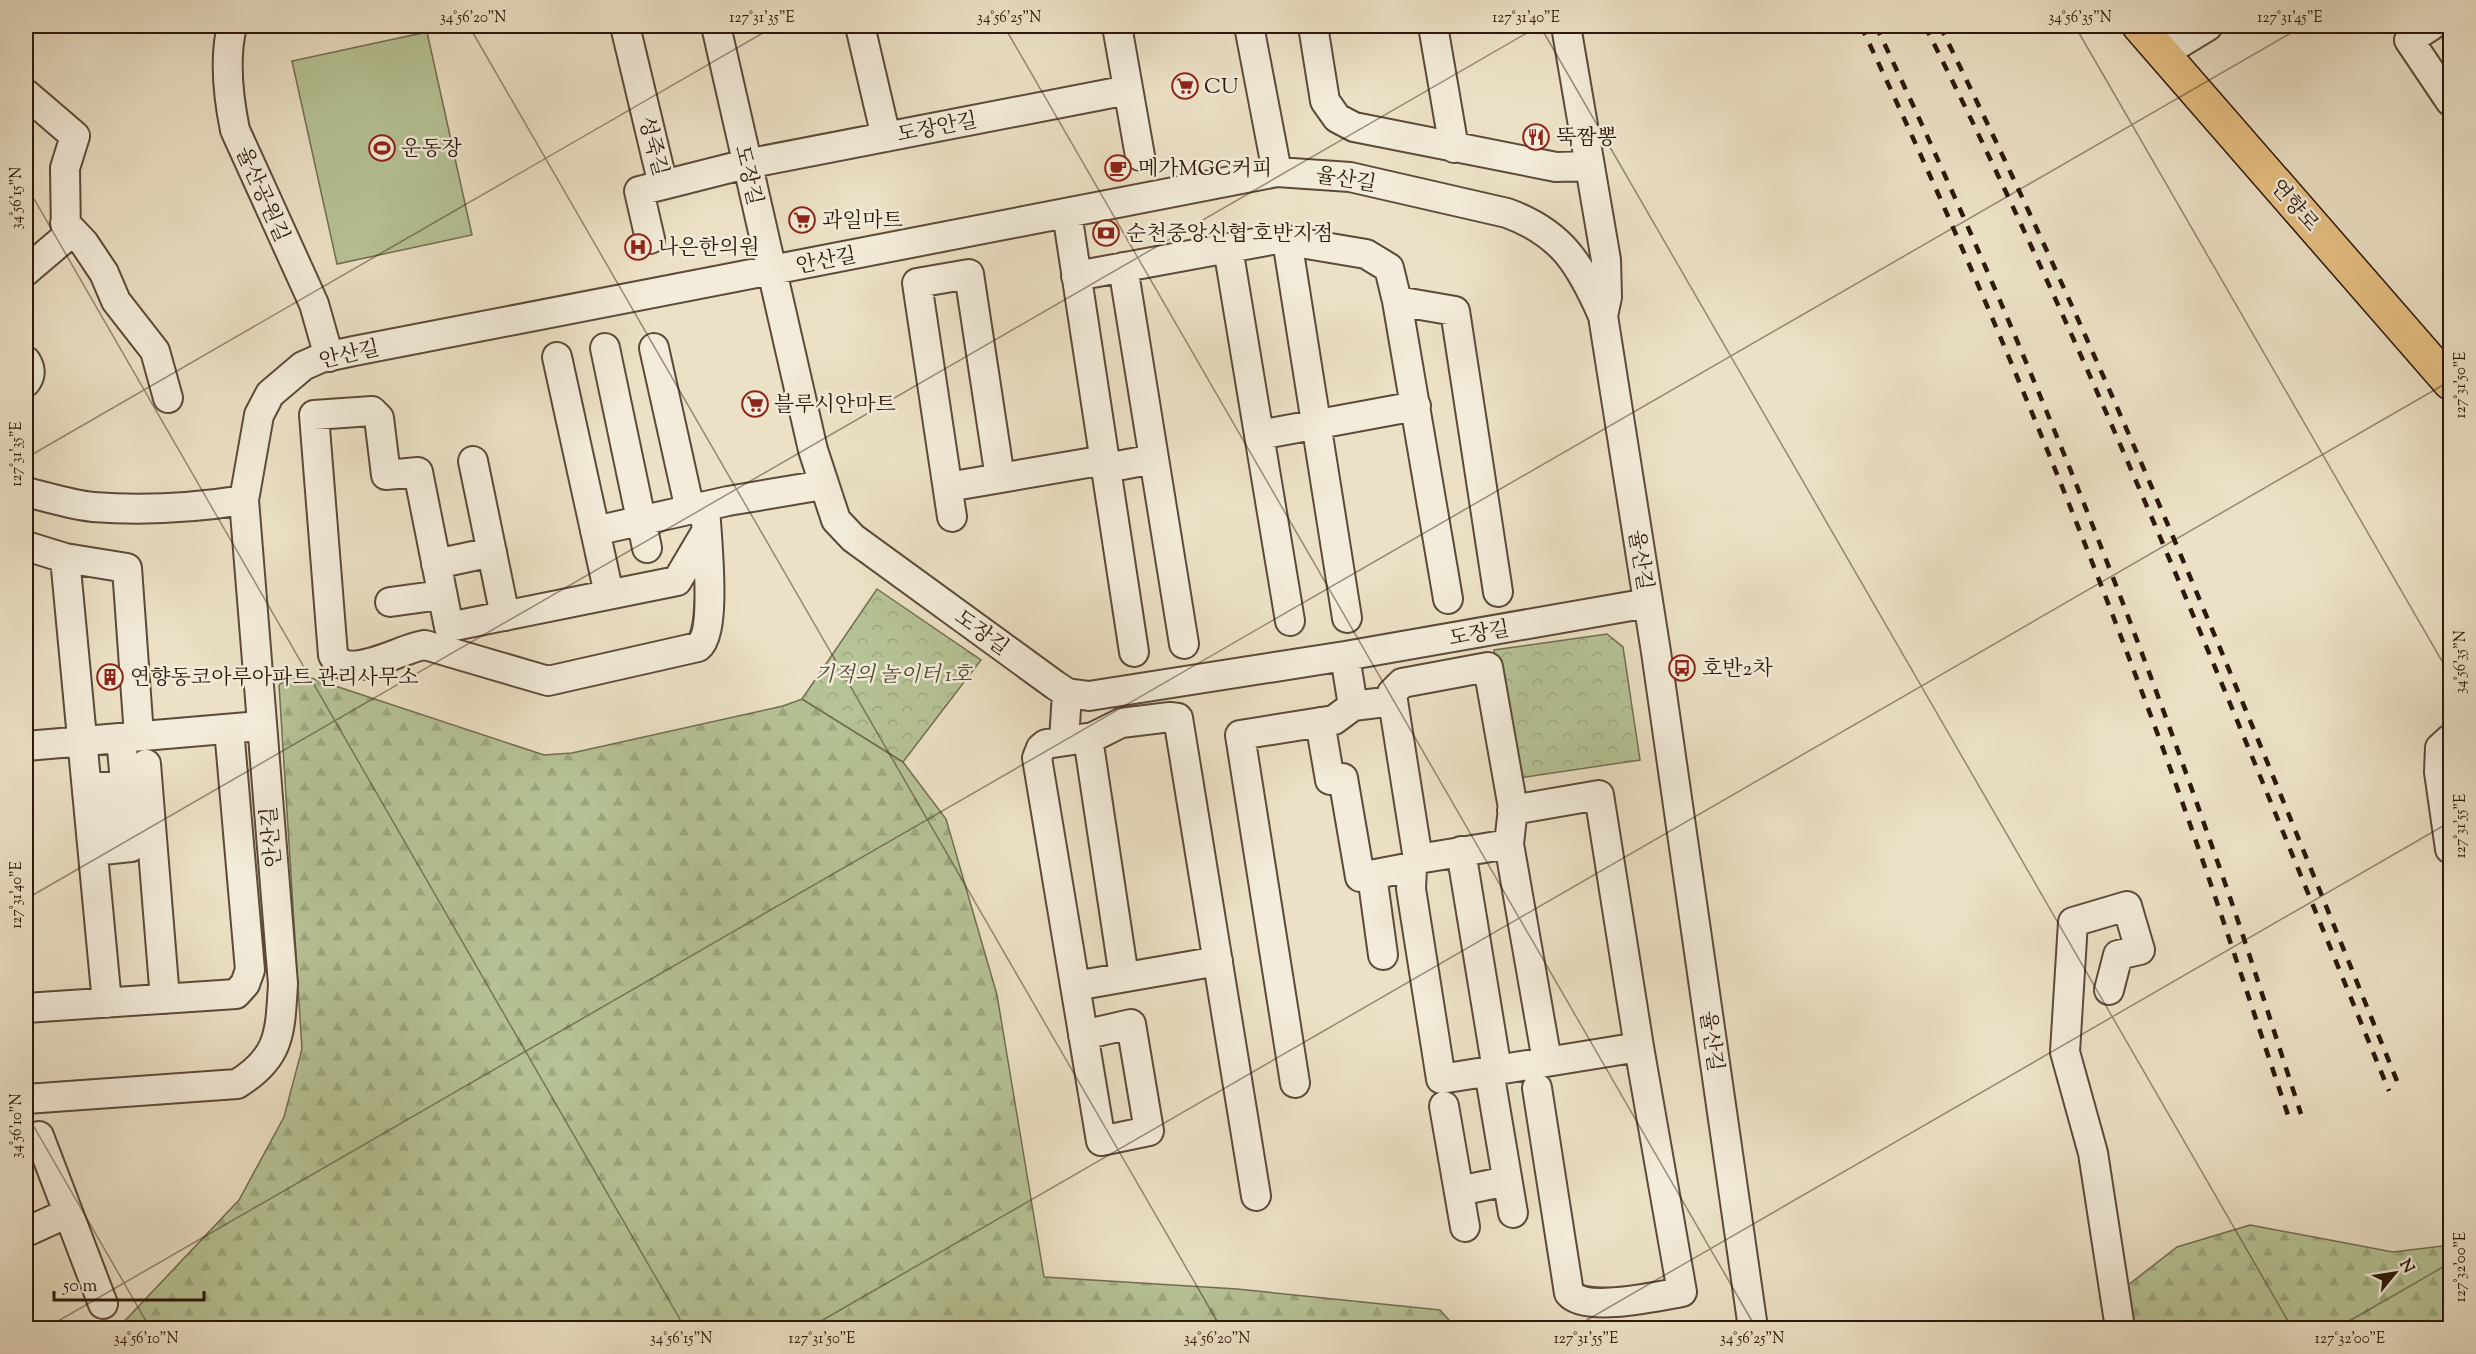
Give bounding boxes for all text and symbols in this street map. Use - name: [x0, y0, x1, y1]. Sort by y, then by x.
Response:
- text: 34°56'20"N: [440, 8, 506, 29]
- text: 127°31'35"E: [729, 8, 795, 29]
- text: 34°56'25"N: [977, 8, 1041, 29]
- text: 127°31'40"E: [1492, 8, 1560, 29]
- text: 34°56'35"N: [2048, 8, 2112, 29]
- text: 127°31'45"E: [2257, 8, 2323, 29]
- supermarket icon: CU: [1170, 71, 1200, 101]
- place label: CU: [1204, 73, 1238, 103]
- street label: 도장안길: [895, 106, 980, 151]
- street label: 성죽길: [630, 113, 674, 180]
- restaurant icon: 뚝짬뽕: [1521, 122, 1551, 152]
- place label: 뚝짬뽕: [1556, 124, 1617, 154]
- sports icon: 운동장: [367, 133, 397, 163]
- place label: 운동장: [401, 135, 463, 165]
- street label: 율산공원길: [227, 142, 296, 247]
- street label: 도장길: [726, 142, 769, 208]
- cafe icon: 메가MGC커피: [1103, 153, 1133, 183]
- place label: 메가MGC커피: [1138, 155, 1272, 185]
- street label: 율산길: [1313, 161, 1378, 201]
- text: 34°56'15"N: [7, 167, 28, 229]
- street label: 연향로: [2262, 174, 2325, 239]
- supermarket icon: 과일마트: [787, 205, 817, 235]
- place label: 과일마트: [822, 207, 903, 237]
- bank icon: 순천중앙신협 호반지점: [1091, 218, 1121, 248]
- place label: 순천중앙신협 호반지점: [1126, 220, 1333, 250]
- hospital icon: 나은한의원: [623, 232, 653, 262]
- place label: 나은한의원: [658, 234, 759, 264]
- street label: 안산길: [794, 241, 859, 282]
- street label: 안산길: [316, 334, 382, 377]
- text: 127°31'50"E: [2451, 352, 2472, 418]
- supermarket icon: 블루시안마트: [740, 389, 770, 419]
- place label: 블루시안마트: [774, 391, 896, 421]
- text: 127°31'35"E: [7, 421, 28, 487]
- street label: 율산길: [1619, 528, 1659, 593]
- street label: 도장길: [947, 604, 1014, 664]
- street label: 도장길: [1447, 615, 1512, 655]
- text: 34°56'35"N: [2451, 630, 2472, 694]
- bus stop icon: 호반2차: [1667, 653, 1697, 683]
- place label: 호반2차: [1702, 655, 1773, 685]
- park label: 기적의 놀이터 1호: [814, 661, 973, 691]
- building icon: 연향동코아루아파트 관리사무소: [95, 662, 125, 692]
- place label: 연향동코아루아파트 관리사무소: [130, 664, 418, 694]
- text: 127°31'55"E: [2451, 794, 2472, 858]
- street label: 안산길: [255, 805, 291, 868]
- text: 127°31'40"E: [7, 861, 28, 929]
- street label: 율산길: [1691, 1009, 1729, 1073]
- text: 34°56'10"N: [7, 1094, 28, 1158]
- text: 127°32'00"E: [2451, 1232, 2472, 1302]
- north arrow: [2365, 1243, 2425, 1303]
- text: N: [2393, 1255, 2419, 1278]
- scale bar: [54, 1264, 204, 1302]
- text: 50 m: [62, 1274, 98, 1300]
- text: 34°56'10"N: [114, 1329, 178, 1350]
- text: 34°56'15"N: [650, 1329, 712, 1350]
- text: 127°31'50"E: [789, 1329, 855, 1350]
- text: 34°56'20"N: [1184, 1329, 1250, 1350]
- text: 127°31'55"E: [1554, 1329, 1618, 1350]
- text: 34°56'25"N: [1720, 1329, 1784, 1350]
- text: 127°32'00"E: [2315, 1329, 2385, 1350]

